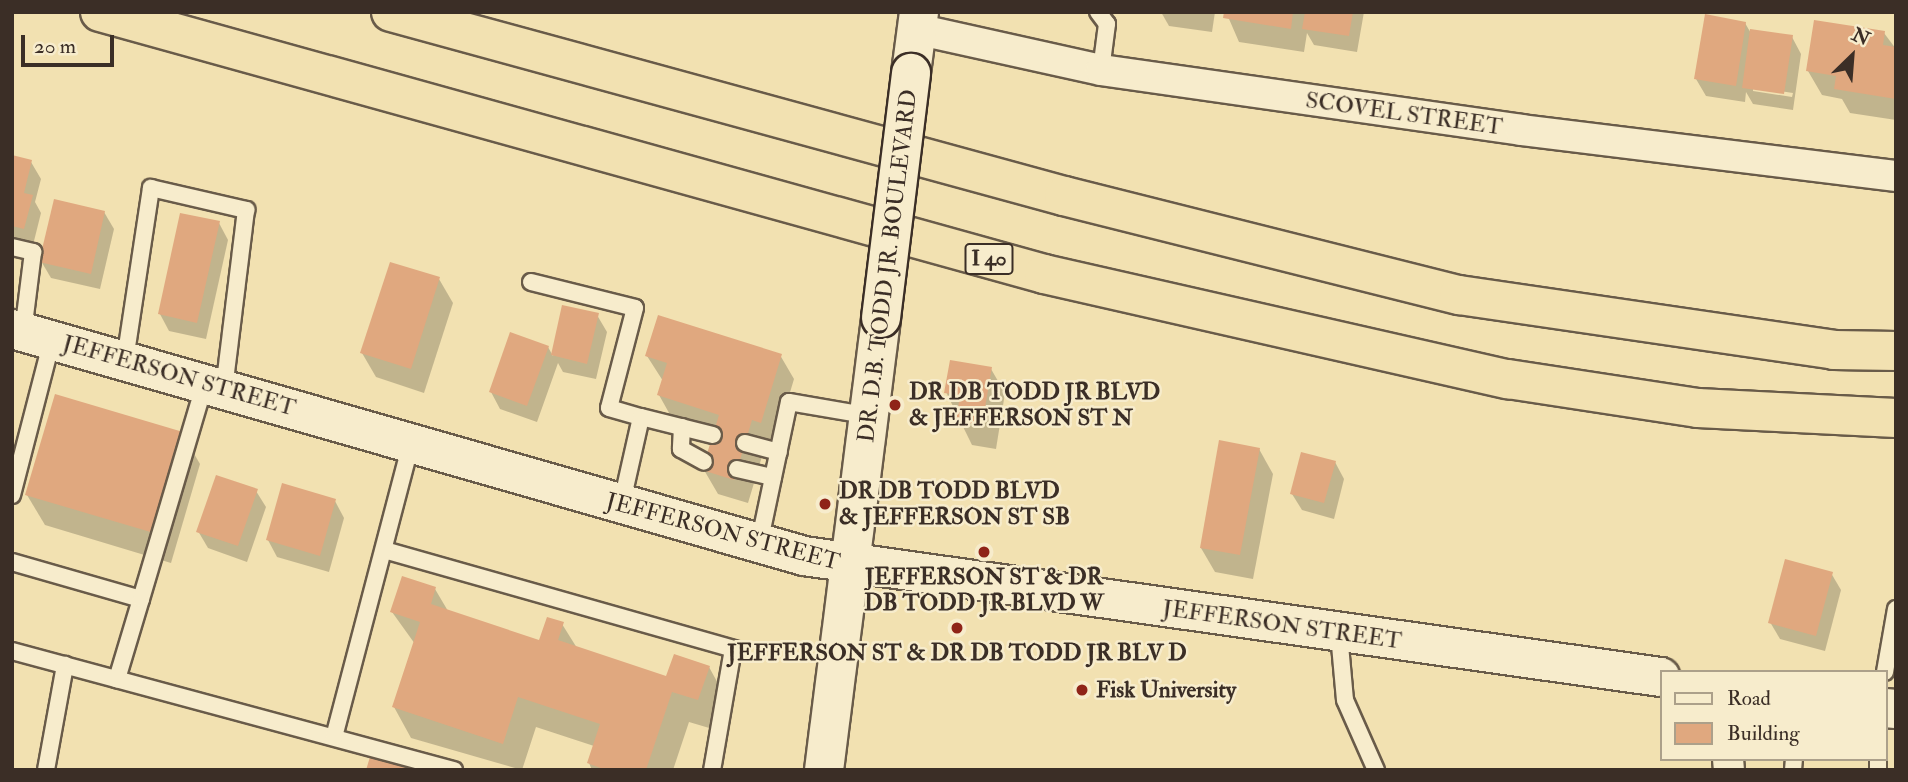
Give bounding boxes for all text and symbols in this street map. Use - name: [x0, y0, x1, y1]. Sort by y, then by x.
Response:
- scale bar: [24, 21, 117, 65]
- north arrow: [1817, 21, 1887, 91]
- text: N: [1848, 22, 1874, 51]
- text: 20 m: [34, 33, 76, 60]
- street label: SCOVEL STREET: [1304, 87, 1504, 141]
- street label: DR. D.B. TODD JR. BOULEVARD: [853, 88, 923, 444]
- road number: I 40: [964, 242, 1014, 276]
- street label: JEFFERSON STREET: [59, 330, 299, 422]
- place label: DR DB TODD JR BLVD & JEFFERSON ST N: [909, 378, 1160, 432]
- marker: DR DB TODD JR BLVD & JEFFERSON ST N: [887, 397, 903, 413]
- place label: DR DB TODD BLVD & JEFFERSON ST SB: [839, 477, 1070, 531]
- street label: JEFFERSON STREET: [603, 487, 843, 577]
- marker: DR DB TODD BLVD & JEFFERSON ST SB: [817, 496, 833, 512]
- marker: JEFFERSON ST & DR DB TODD JR BLVD W: [976, 544, 992, 560]
- place label: JEFFERSON ST & DR DB TODD JR BLVD W: [864, 563, 1104, 617]
- street label: JEFFERSON STREET: [1161, 595, 1403, 655]
- marker: JEFFERSON ST & DR DB TODD JR BLV D: [949, 620, 965, 636]
- place label: JEFFERSON ST & DR DB TODD JR BLV D: [727, 639, 1187, 667]
- legend: [1660, 670, 1887, 761]
- place label: Fisk University: [1096, 676, 1236, 704]
- marker: Fisk University: [1074, 682, 1090, 698]
- text: Road: [1727, 685, 1771, 712]
- text: Building: [1727, 720, 1800, 747]

